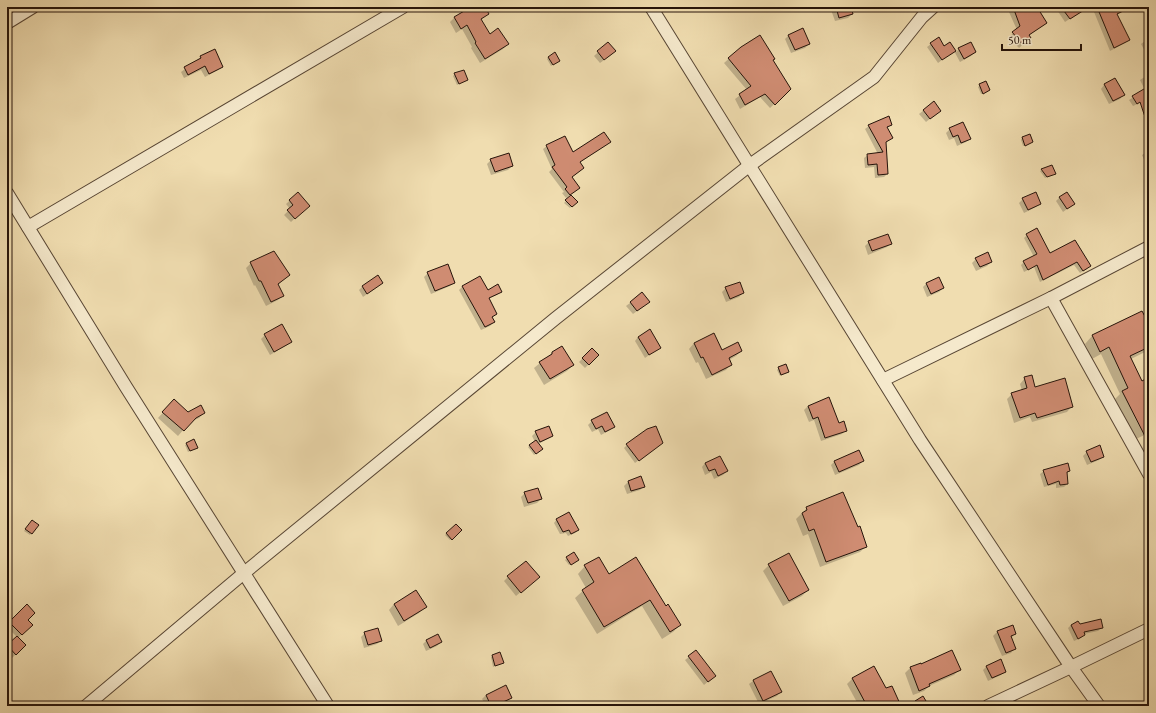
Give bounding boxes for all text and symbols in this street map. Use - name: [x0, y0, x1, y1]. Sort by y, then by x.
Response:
- scale bar: [1002, 26, 1081, 52]
- text: 50 m: [1008, 32, 1032, 48]

